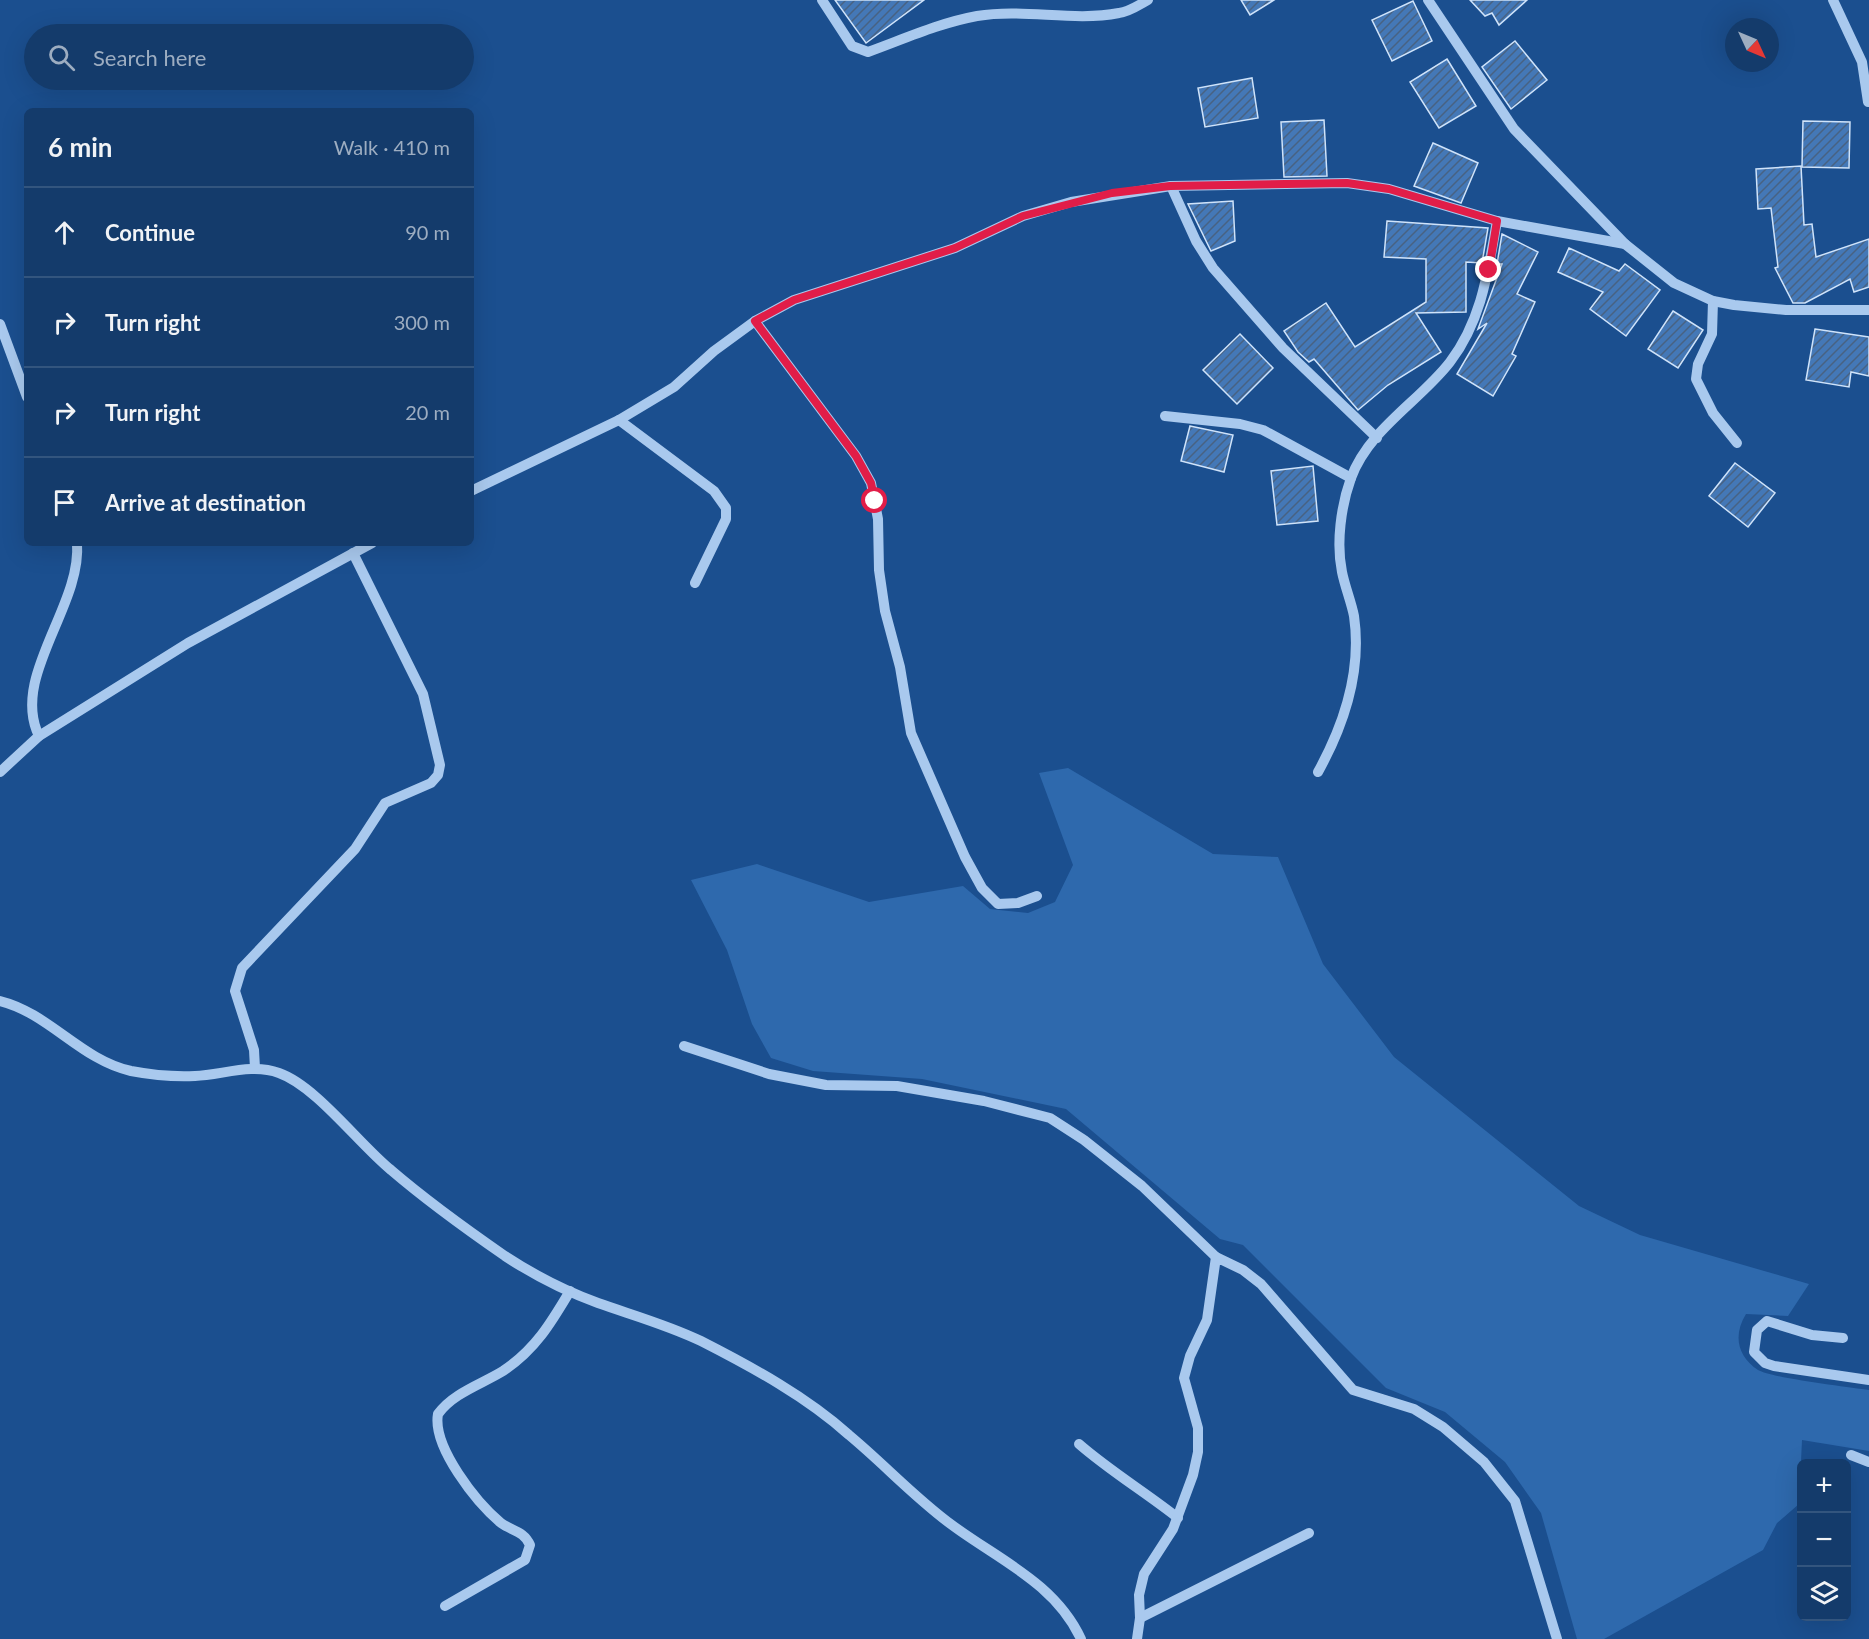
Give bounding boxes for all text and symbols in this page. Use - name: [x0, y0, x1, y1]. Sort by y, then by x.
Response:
- north arrow: [1725, 18, 1779, 72]
- search box: [24, 24, 474, 90]
- icon: search: [45, 41, 78, 74]
- text: Search here: [93, 44, 206, 71]
- text: 6 min: [48, 131, 112, 163]
- text: Walk · 410 m: [334, 135, 450, 159]
- icon: ahead: [48, 216, 81, 249]
- text: Continue: [105, 219, 195, 246]
- text: 90 m: [405, 220, 450, 244]
- route end: [1475, 256, 1501, 282]
- icon: right: [48, 306, 81, 339]
- text: Turn right: [105, 309, 200, 336]
- text: 300 m: [394, 310, 450, 334]
- icon: right: [48, 396, 81, 429]
- text: Turn right: [105, 399, 200, 426]
- text: 20 m: [405, 400, 450, 424]
- icon: arrive: [48, 486, 81, 519]
- route start: [861, 487, 887, 513]
- text: Arrive at destination: [105, 489, 306, 516]
- map controls: [1797, 1459, 1851, 1621]
- button: +: [1797, 1459, 1851, 1513]
- button: −: [1797, 1513, 1851, 1567]
- button: layers: [1797, 1567, 1851, 1621]

